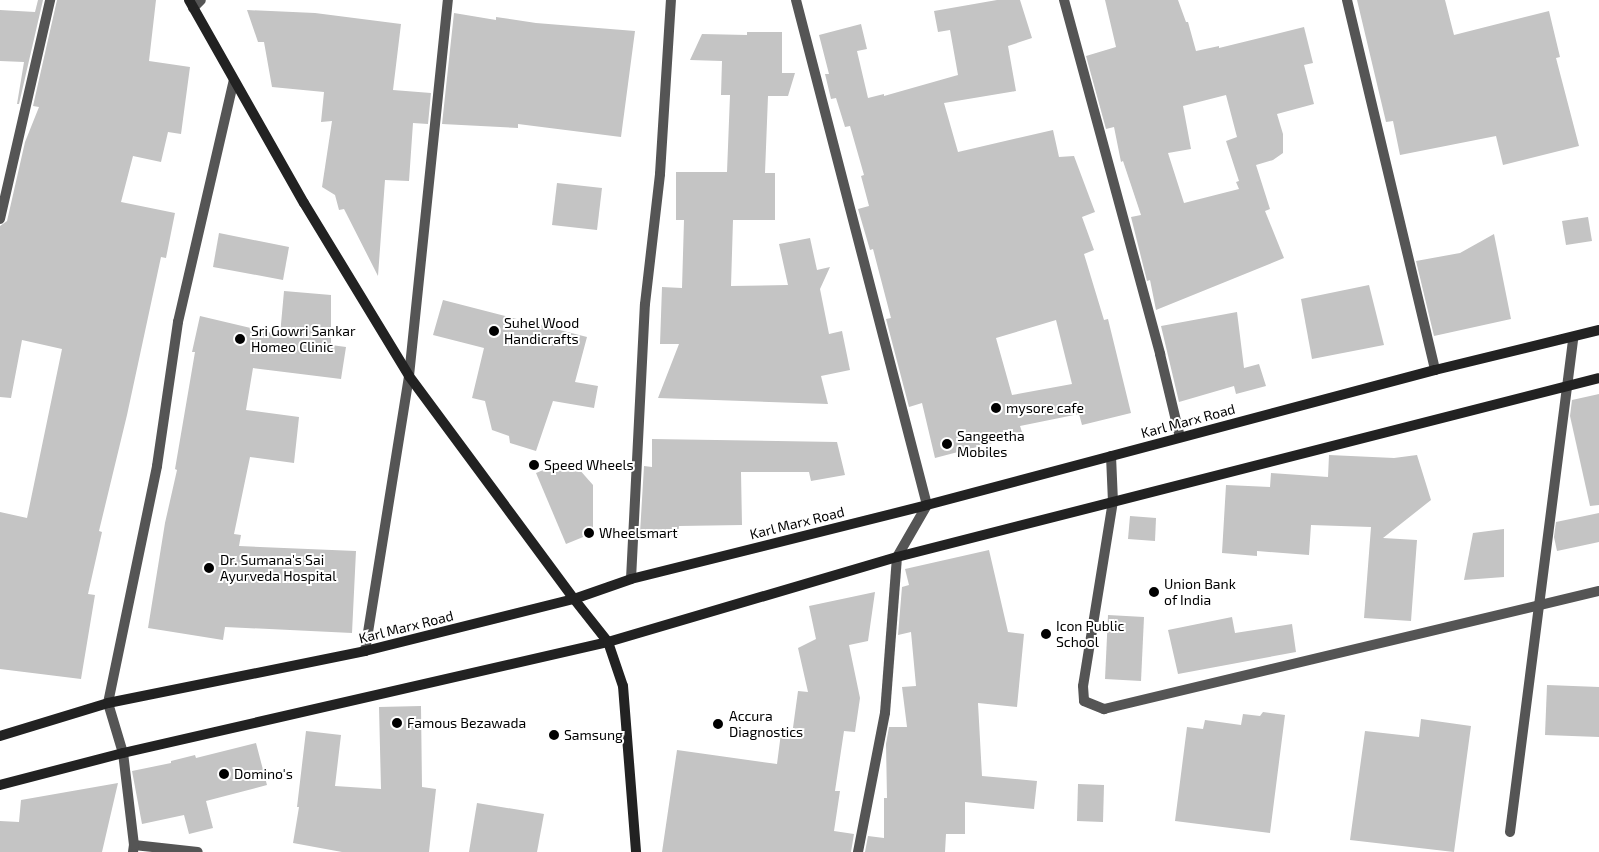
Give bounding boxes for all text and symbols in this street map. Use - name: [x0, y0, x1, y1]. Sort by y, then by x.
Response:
- place label: Suhel Wood Handicrafts: [504, 315, 580, 348]
- place label: Sri Gowri Sankar Homeo Clinic: [251, 323, 356, 356]
- marker: Suhel Wood Handicrafts: [488, 325, 500, 337]
- marker: Sri Gowri Sankar Homeo Clinic: [233, 332, 247, 346]
- place label: mysore cafe: [1006, 400, 1084, 416]
- street label: Karl Marx Road: [1139, 400, 1237, 442]
- marker: mysore cafe: [990, 402, 1002, 414]
- place label: Sangeetha Mobiles: [957, 428, 1025, 461]
- marker: Sangeetha Mobiles: [941, 438, 953, 450]
- place label: Speed Wheels: [544, 457, 634, 473]
- marker: Speed Wheels: [528, 459, 540, 471]
- street label: Karl Marx Road: [748, 503, 846, 543]
- place label: Wheelsmart: [599, 525, 678, 541]
- marker: Wheelsmart: [583, 527, 595, 539]
- place label: Dr. Sumana's Sai Ayurveda Hospital: [220, 552, 336, 584]
- marker: Dr. Sumana's Sai Ayurveda Hospital: [202, 561, 216, 575]
- place label: Union Bank of India: [1164, 576, 1236, 608]
- marker: Union Bank of India: [1148, 586, 1160, 598]
- street label: Karl Marx Road: [357, 607, 455, 647]
- place label: Icon Public School: [1056, 618, 1124, 650]
- marker: Icon Public School: [1040, 628, 1052, 640]
- place label: Accura Diagnostics: [729, 708, 803, 740]
- place label: Famous Bezawada: [407, 715, 526, 731]
- marker: Famous Bezawada: [391, 717, 403, 729]
- marker: Accura Diagnostics: [711, 717, 725, 731]
- place label: Samsung: [564, 727, 623, 743]
- marker: Samsung: [548, 729, 560, 741]
- place label: Domino's: [234, 766, 293, 782]
- marker: Domino's: [218, 768, 230, 780]

